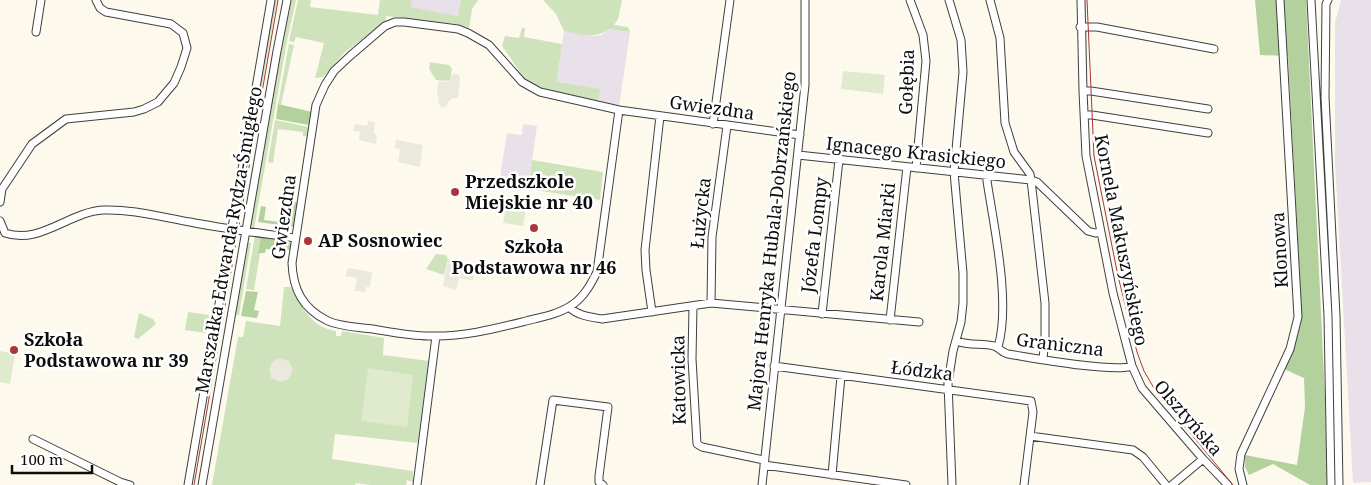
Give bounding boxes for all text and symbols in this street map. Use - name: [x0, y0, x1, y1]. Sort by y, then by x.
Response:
- street label: Gołębia: [893, 49, 919, 115]
- street label: Majora Henryka Hubala-Dobrzańskiego: [741, 70, 801, 412]
- street label: Marszałka Edwarda Rydza-Śmigłego: [189, 84, 267, 395]
- street label: Gwiezdna: [668, 89, 756, 125]
- street label: Ignacego Krasickiego: [825, 131, 1007, 173]
- street label: Kornela Makuszyńskiego: [1090, 132, 1154, 348]
- place label: Przedszkole Miejskie nr 40: [465, 169, 593, 214]
- street label: Gwiezdna: [265, 173, 301, 261]
- street label: Józefa Lompy: [795, 175, 833, 295]
- street label: Łużycka: [684, 176, 716, 250]
- street label: Karola Miarki: [864, 181, 900, 303]
- marker: Przedszkole Miejskie nr 40: [449, 186, 461, 198]
- street label: Klonowa: [1265, 211, 1293, 289]
- marker: Szkoła Podstawowa nr 46: [528, 222, 540, 234]
- place label: AP Sosnowiec: [318, 228, 442, 252]
- place label: Szkoła Podstawowa nr 46: [452, 234, 616, 279]
- marker: AP Sosnowiec: [302, 235, 314, 247]
- place label: Szkoła Podstawowa nr 39: [24, 327, 189, 372]
- street label: Graniczna: [1015, 327, 1105, 361]
- street label: Katowicka: [665, 335, 691, 425]
- marker: Szkoła Podstawowa nr 39: [8, 344, 20, 356]
- street label: Łódzka: [890, 354, 955, 386]
- street label: Olsztyńska: [1149, 374, 1228, 460]
- scale bar: [12, 442, 92, 474]
- text: 100 m: [20, 449, 63, 469]

